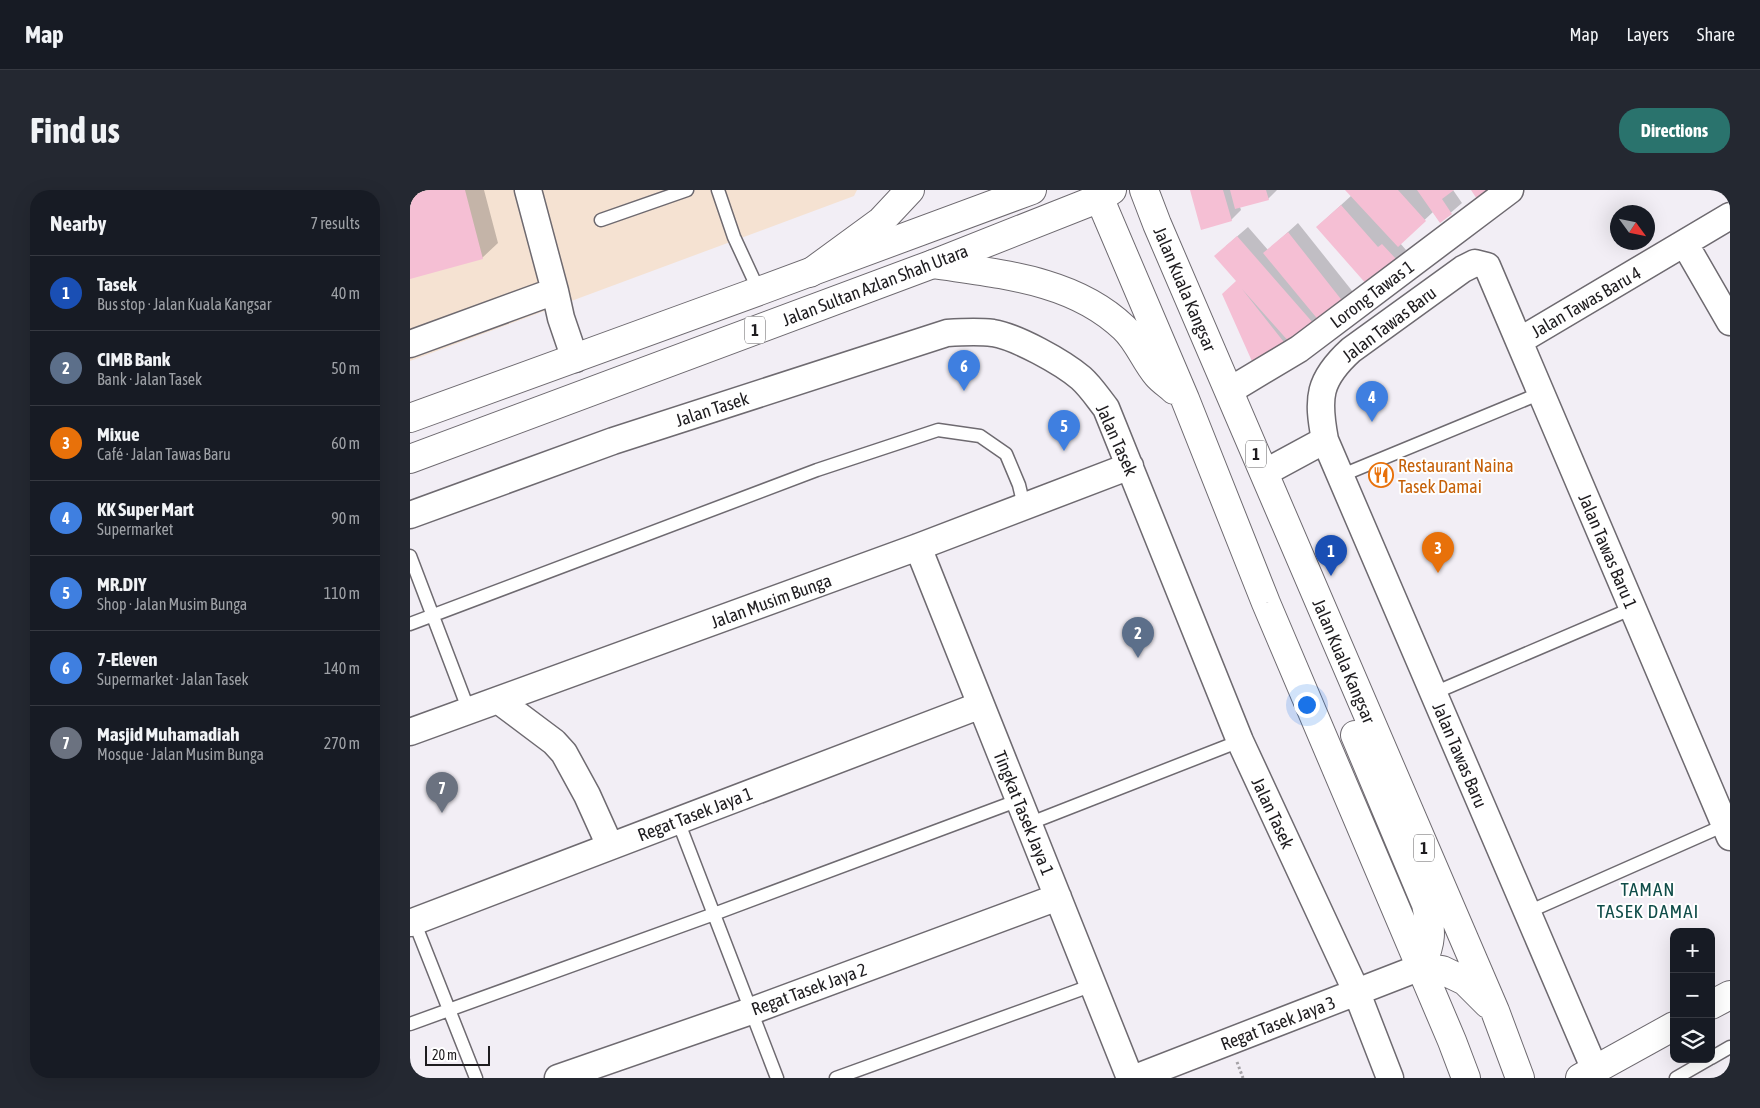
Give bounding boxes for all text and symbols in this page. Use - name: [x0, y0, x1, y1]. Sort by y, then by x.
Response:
- text: Map: [25, 21, 64, 48]
- text: Map: [1569, 24, 1598, 45]
- text: Layers: [1626, 24, 1669, 45]
- text: Share: [1697, 24, 1735, 45]
- button: Directions: [1619, 108, 1730, 153]
- text: Find us: [30, 110, 120, 150]
- north arrow: [1610, 205, 1655, 250]
- text: Nearby: [50, 211, 106, 235]
- text: 7 results: [310, 214, 360, 232]
- street label: Jalan Kuala Kangsar: [1149, 224, 1221, 355]
- street label: Jalan Sultan Azlan Shah Utara: [779, 240, 971, 330]
- street label: Lorong Tawas 1: [1326, 256, 1418, 332]
- street label: Jalan Tawas Baru 4: [1527, 262, 1645, 342]
- text: Tasek: [97, 273, 137, 295]
- street label: Jalan Tawas Baru: [1338, 282, 1440, 366]
- text: 1: [62, 284, 70, 302]
- text: 40 m: [331, 284, 360, 302]
- text: Bus stop · Jalan Kuala Kangsar: [97, 295, 271, 313]
- road number: 1: [745, 316, 765, 344]
- text: CIMB Bank: [97, 348, 170, 370]
- pin: 6: [948, 350, 980, 391]
- text: 2: [62, 359, 70, 377]
- text: 50 m: [331, 359, 360, 377]
- text: Bank · Jalan Tasek: [97, 370, 202, 388]
- pin: 4: [1356, 381, 1388, 422]
- street label: Jalan Tasek: [673, 387, 751, 431]
- street label: Jalan Tasek: [1092, 401, 1142, 479]
- pin: 5: [1048, 410, 1080, 451]
- text: Mixue: [97, 423, 140, 445]
- text: 3: [62, 434, 70, 452]
- text: 60 m: [331, 434, 360, 452]
- road number: 1: [1246, 440, 1266, 468]
- text: Café · Jalan Tawas Baru: [97, 445, 231, 463]
- place label: Restaurant Naina Tasek Damai: [1398, 455, 1514, 497]
- restaurant icon: Restaurant Naina Tasek Damai: [1368, 462, 1394, 488]
- street label: Jalan Tawas Baru 1: [1574, 490, 1642, 612]
- text: KK Super Mart: [97, 498, 194, 520]
- text: 4: [62, 509, 70, 527]
- text: 90 m: [331, 509, 360, 527]
- text: Supermarket: [97, 520, 173, 538]
- pin: 3: [1422, 532, 1454, 573]
- pin: 1: [1315, 535, 1347, 576]
- street label: Jalan Musim Bunga: [708, 569, 834, 633]
- text: MR.DIY: [97, 573, 147, 595]
- text: 5: [62, 584, 70, 602]
- text: 110 m: [324, 584, 360, 602]
- text: Shop · Jalan Musim Bunga: [97, 595, 247, 613]
- street label: Jalan Kuala Kangsar: [1308, 596, 1380, 727]
- pin: 2: [1122, 617, 1154, 658]
- text: 7-Eleven: [97, 648, 158, 670]
- text: 6: [62, 659, 70, 677]
- text: 140 m: [324, 659, 360, 677]
- text: Supermarket · Jalan Tasek: [97, 670, 249, 688]
- your location: [1294, 692, 1320, 718]
- street label: Jalan Tawas Baru: [1428, 699, 1492, 811]
- text: Masjid Muhamadiah: [97, 723, 240, 745]
- text: 7: [62, 734, 70, 752]
- text: 270 m: [324, 734, 360, 752]
- text: Mosque · Jalan Musim Bunga: [97, 745, 264, 763]
- street label: Tingkat Tasek Jaya 1: [989, 748, 1059, 878]
- pin: 7: [426, 772, 458, 813]
- street label: Jalan Tasek: [1247, 774, 1299, 852]
- street label: Regat Tasek Jaya 1: [635, 782, 755, 846]
- road number: 1: [1414, 834, 1434, 861]
- district label: TAMAN TASEK DAMAI: [1597, 878, 1699, 922]
- map controls: [1670, 928, 1715, 1063]
- button: +: [1670, 928, 1715, 973]
- street label: Regat Tasek Jaya 2: [748, 958, 870, 1020]
- button: −: [1670, 973, 1715, 1018]
- street label: Regat Tasek Jaya 3: [1218, 991, 1338, 1055]
- button: layers: [1670, 1018, 1715, 1063]
- scale bar: [425, 1043, 490, 1066]
- text: 20 m: [432, 1047, 457, 1063]

